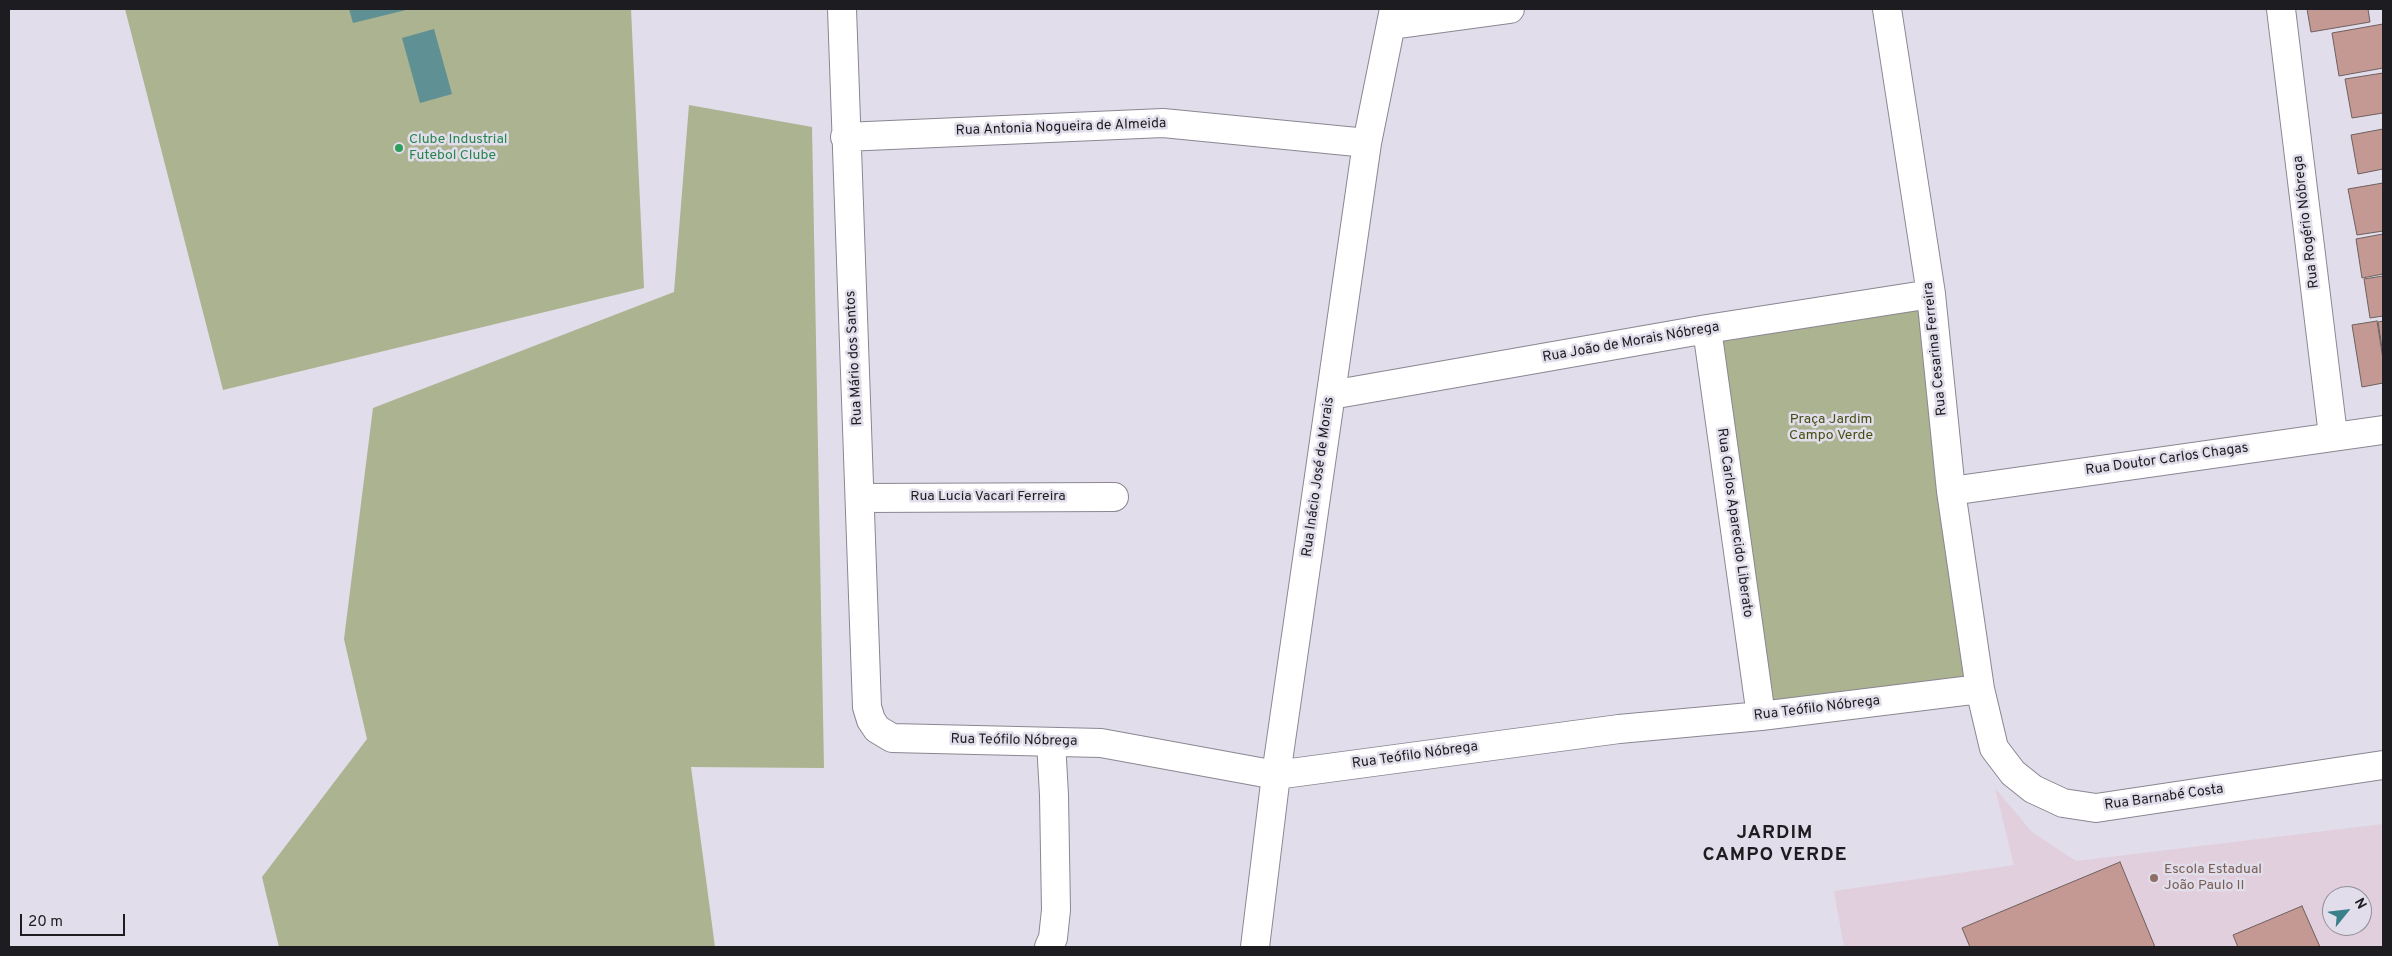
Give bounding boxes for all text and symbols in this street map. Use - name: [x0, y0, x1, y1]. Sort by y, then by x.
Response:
- street label: Rua Antonia Nogueira de Almeida: [955, 116, 1167, 140]
- place label: Clube Industrial Futebol Clube: [409, 132, 507, 164]
- marker: Clube Industrial Futebol Clube: [393, 142, 405, 154]
- street label: Rua Rogério Nóbrega: [2291, 155, 2323, 289]
- street label: Rua Cesarina Ferreira: [1921, 281, 1951, 417]
- street label: Rua Mário dos Santos: [843, 290, 867, 426]
- street label: Rua João de Morais Nóbrega: [1541, 319, 1721, 367]
- street label: Rua Inácio José de Morais: [1299, 396, 1339, 558]
- park label: Praça Jardim Campo Verde: [1789, 412, 1873, 444]
- street label: Rua Carlos Aparecido Liberato: [1712, 427, 1756, 619]
- street label: Rua Doutor Carlos Chagas: [2085, 440, 2249, 480]
- street label: Rua Lucia Vacari Ferreira: [910, 489, 1066, 505]
- street label: Rua Teófilo Nóbrega: [1753, 693, 1881, 725]
- street label: Rua Teófilo Nóbrega: [950, 731, 1078, 751]
- street label: Rua Teófilo Nóbrega: [1351, 739, 1479, 773]
- street label: Rua Barnabé Costa: [2103, 781, 2225, 815]
- district label: JARDIM CAMPO VERDE: [1701, 823, 1849, 867]
- place label: Escola Estadual João Paulo II: [2164, 862, 2262, 894]
- marker: Escola Estadual João Paulo II: [2148, 872, 2160, 884]
- north arrow: [2322, 886, 2372, 936]
- text: N: [2350, 895, 2370, 912]
- scale bar: [22, 904, 128, 936]
- text: 20 m: [28, 913, 63, 932]

